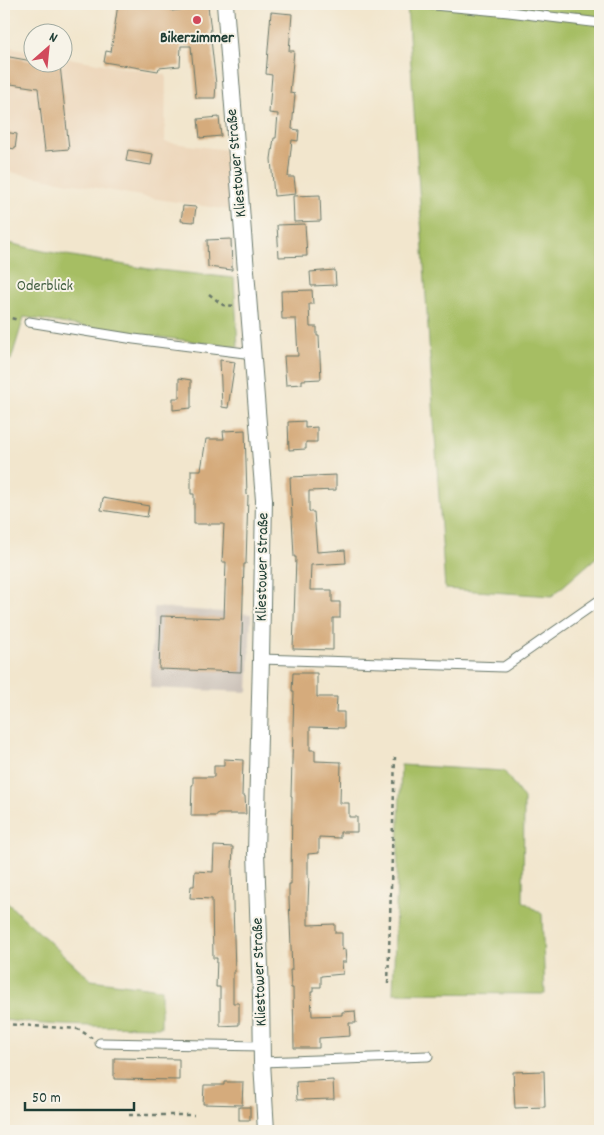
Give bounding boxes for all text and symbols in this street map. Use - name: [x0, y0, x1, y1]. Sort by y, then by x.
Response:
- marker: Bikerzimmer: [191, 14, 203, 26]
- north arrow: [22, 22, 72, 72]
- place label: Bikerzimmer: [160, 27, 235, 50]
- text: N: [45, 28, 61, 49]
- street label: Kliestower Straße: [221, 108, 253, 218]
- park label: Oderblick: [17, 275, 73, 298]
- street label: Kliestower Straße: [251, 512, 275, 622]
- street label: Kliestower Straße: [247, 917, 273, 1027]
- scale bar: [25, 1080, 134, 1112]
- text: 50 m: [32, 1088, 61, 1110]

